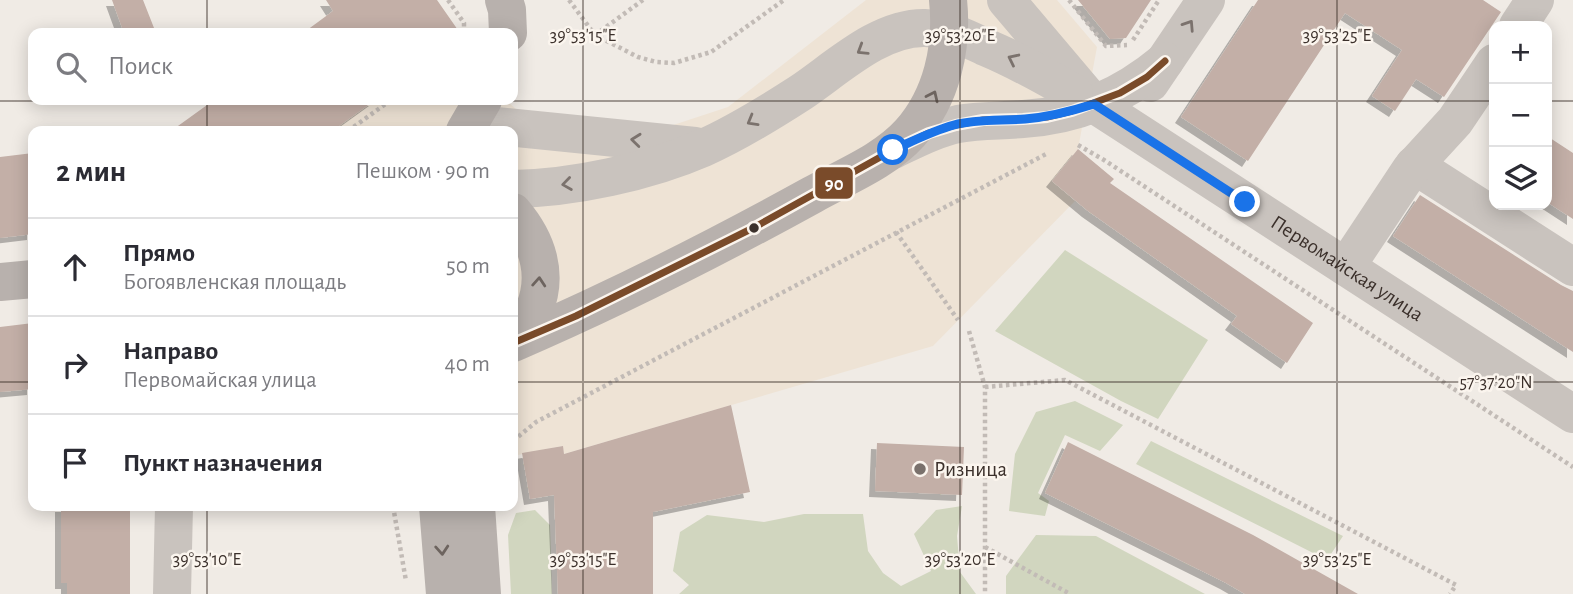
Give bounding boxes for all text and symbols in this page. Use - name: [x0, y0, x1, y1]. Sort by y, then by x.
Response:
- one-way arrow: [1181, 20, 1194, 33]
- map controls: [1489, 21, 1552, 210]
- button: +: [1489, 21, 1552, 84]
- text: 39°53'15"E: [550, 27, 617, 45]
- text: 39°53'20"E: [925, 27, 996, 45]
- text: 39°53'25"E: [1303, 27, 1372, 45]
- search box: [28, 28, 518, 105]
- one-way arrow: [857, 42, 870, 55]
- icon: search: [52, 48, 90, 86]
- text: Поиск: [108, 53, 173, 79]
- one-way arrow: [1008, 54, 1020, 68]
- button: −: [1489, 84, 1552, 147]
- one-way arrow: [925, 91, 939, 103]
- one-way arrow: [747, 113, 760, 126]
- one-way arrow: [630, 133, 642, 148]
- route start: [877, 134, 908, 165]
- button: layers: [1489, 147, 1552, 210]
- text: 2 мин: [56, 157, 126, 187]
- text: Пешком · 90 m: [355, 160, 490, 183]
- line badge: 90: [814, 166, 854, 200]
- text: 90: [824, 175, 844, 194]
- one-way arrow: [562, 176, 573, 191]
- route end: [1229, 186, 1260, 217]
- street label: Первомайская улица: [1267, 211, 1428, 325]
- unlabelled marker: [747, 221, 761, 235]
- text: Прямо: [123, 240, 195, 266]
- icon: ahead: [56, 248, 94, 286]
- text: 50 m: [446, 255, 490, 278]
- text: Богоявленская площадь: [123, 271, 346, 294]
- one-way arrow: [531, 276, 546, 287]
- text: Направо: [123, 338, 218, 364]
- icon: right: [56, 346, 94, 384]
- text: 40 m: [445, 353, 490, 376]
- text: Первомайская улица: [123, 369, 317, 392]
- text: 57°37'20"N: [1459, 374, 1533, 392]
- icon: arrive: [56, 444, 94, 482]
- text: Пункт назначения: [123, 450, 323, 476]
- place label: Ризница: [934, 459, 1008, 480]
- marker: Ризница: [912, 461, 928, 477]
- one-way arrow: [434, 545, 449, 556]
- text: 39°53'10"E: [173, 551, 242, 569]
- text: 39°53'15"E: [550, 551, 617, 569]
- text: 39°53'20"E: [925, 551, 996, 569]
- text: 39°53'25"E: [1303, 551, 1372, 569]

